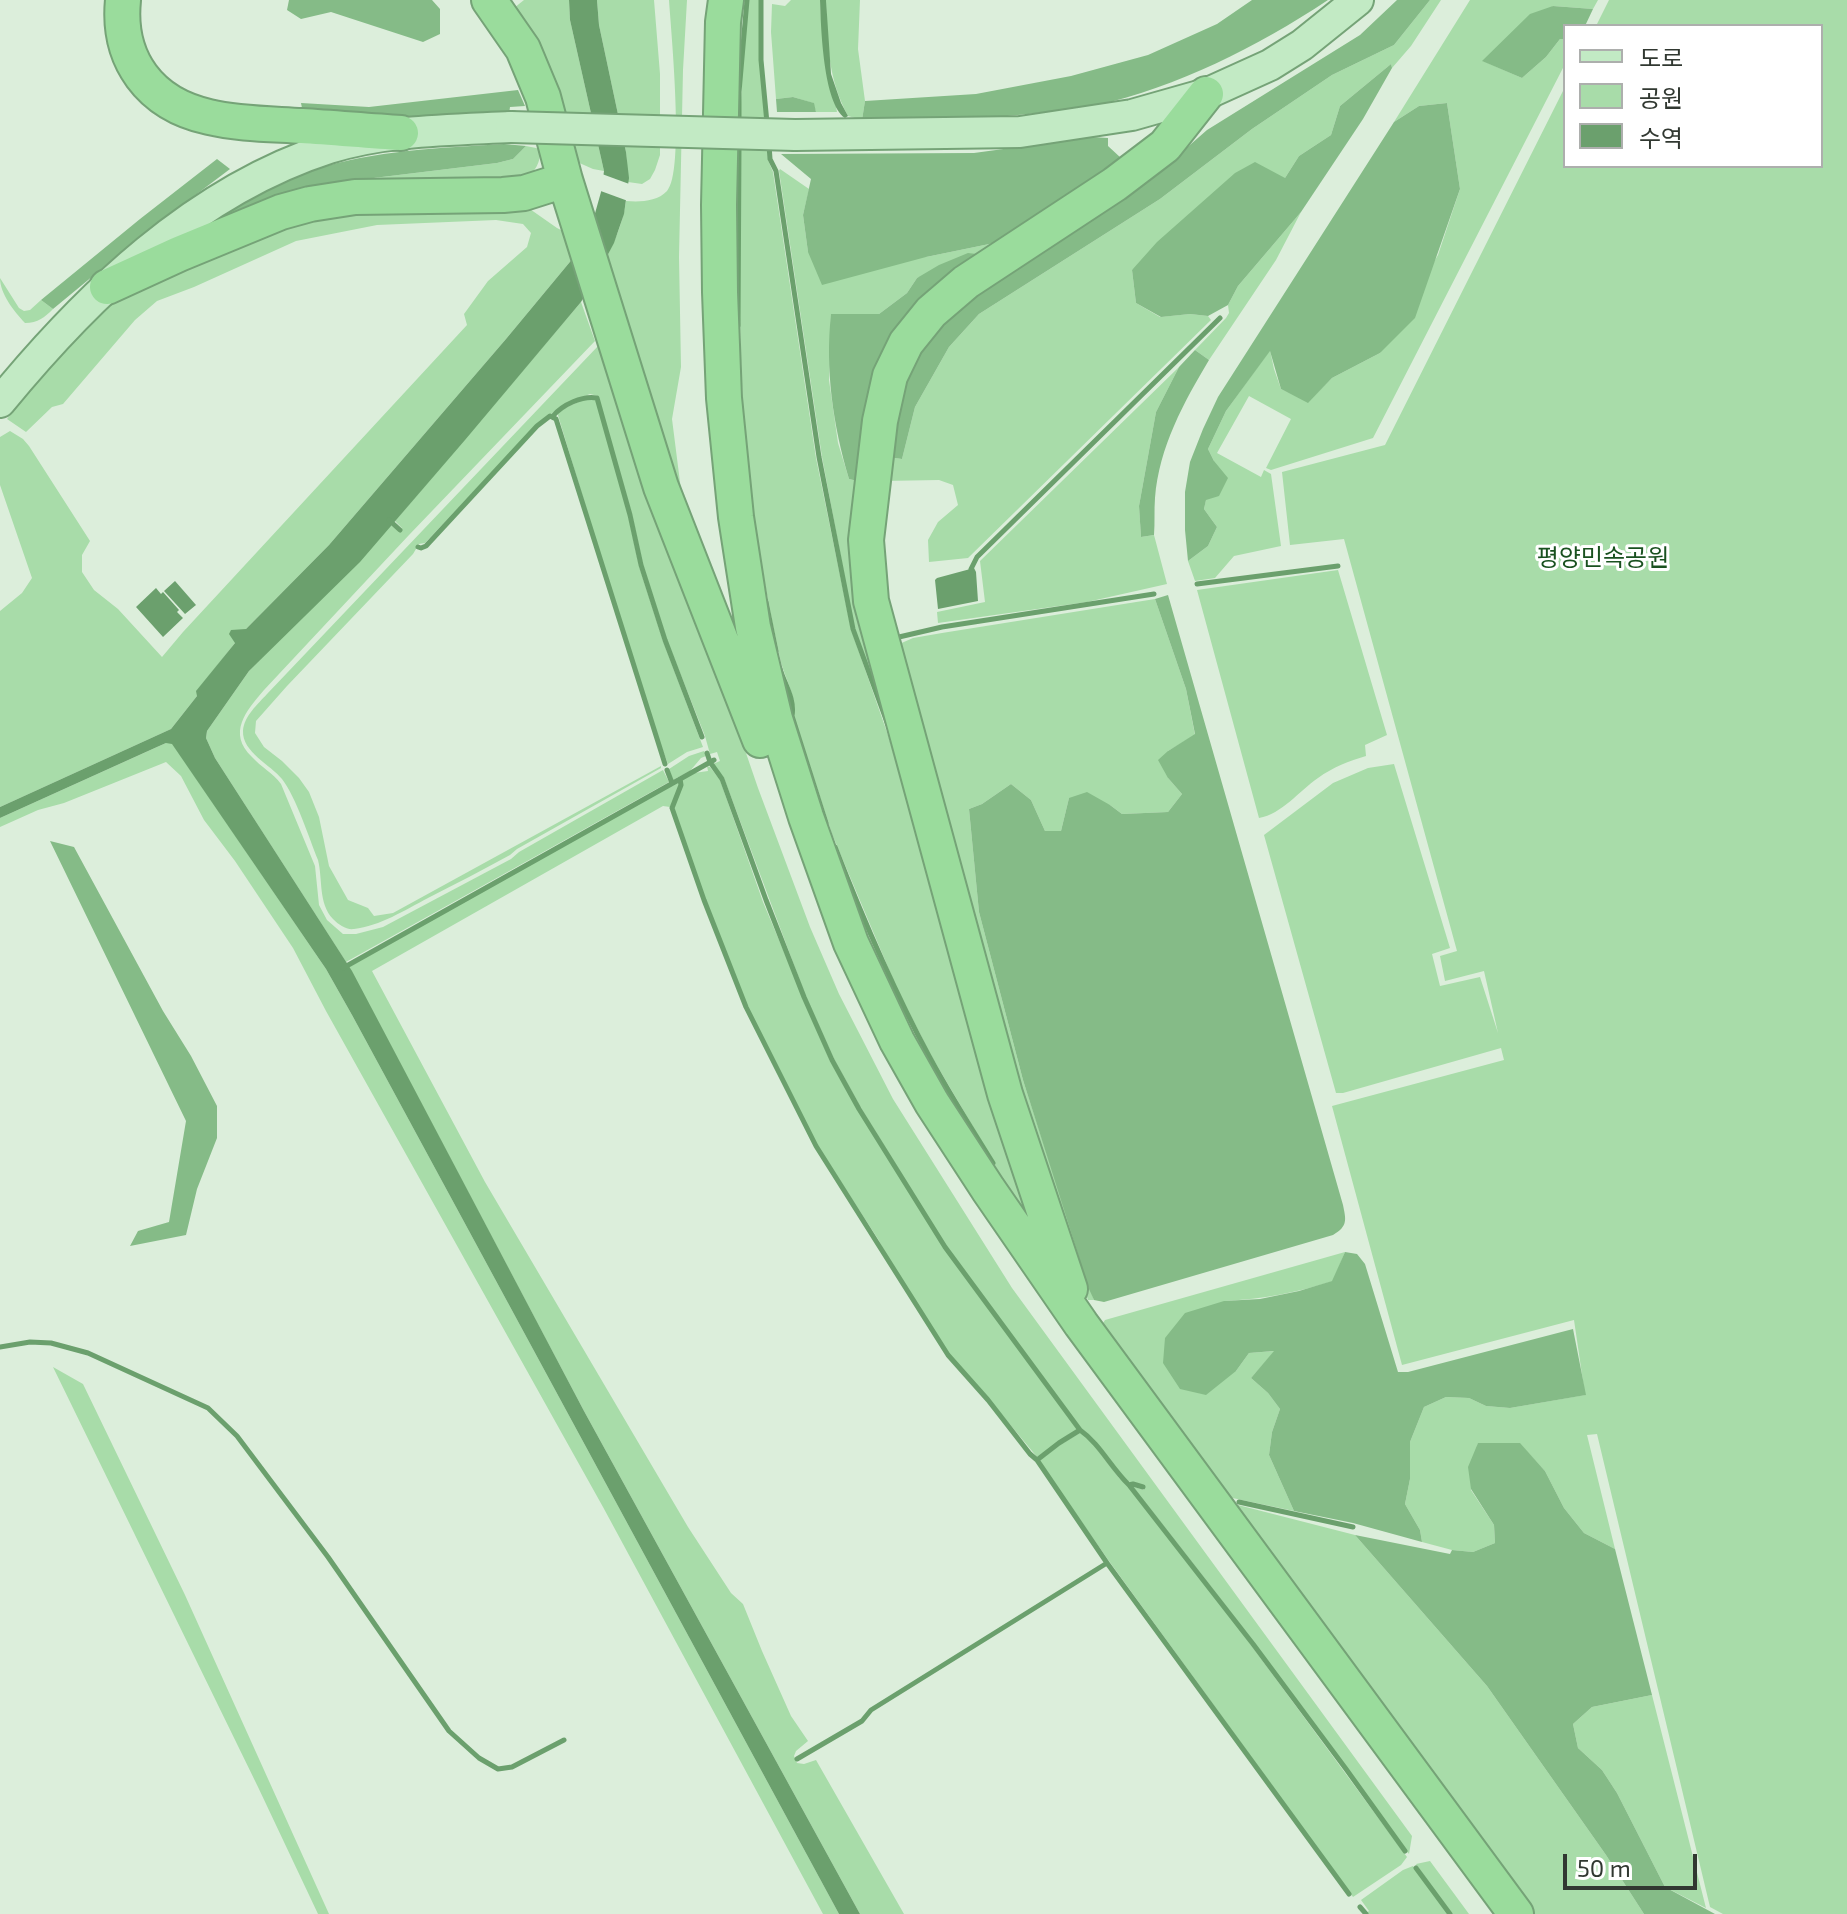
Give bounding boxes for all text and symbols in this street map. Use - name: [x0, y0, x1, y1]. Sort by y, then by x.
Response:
- legend: [1563, 24, 1823, 168]
- text: 도로: [1639, 43, 1683, 72]
- text: 공원: [1639, 83, 1683, 112]
- text: 수역: [1639, 123, 1683, 152]
- park label: 평양민속공원: [1537, 544, 1669, 572]
- scale bar: [1567, 1838, 1701, 1888]
- text: 50 m: [1577, 1853, 1631, 1882]

